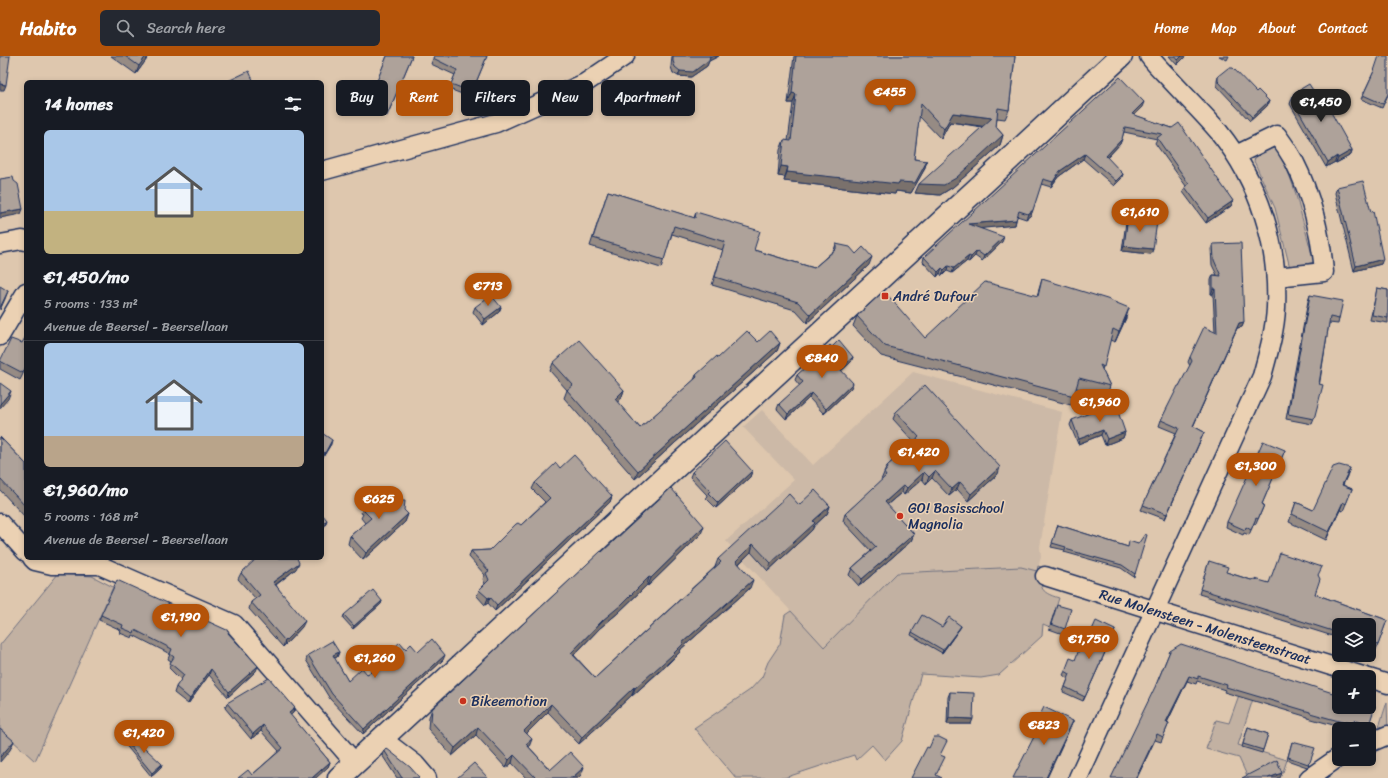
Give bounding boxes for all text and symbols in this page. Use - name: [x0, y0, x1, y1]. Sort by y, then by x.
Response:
- search box: [100, 10, 380, 46]
- text: Habito: [20, 12, 76, 45]
- text: Search here: [146, 15, 225, 41]
- text: Home: [1154, 16, 1189, 41]
- text: Map: [1211, 16, 1237, 41]
- text: About: [1259, 16, 1296, 41]
- text: Contact: [1318, 16, 1368, 41]
- icon: search: [114, 17, 136, 39]
- pin: €455: [866, 79, 914, 113]
- chip: Buy: [336, 80, 388, 116]
- chip: Rent: [396, 80, 453, 116]
- chip: Filters: [461, 80, 530, 116]
- chip: New: [538, 80, 593, 116]
- chip: Apartment: [601, 80, 695, 116]
- text: €455: [874, 80, 906, 103]
- text: 14 homes: [44, 89, 113, 119]
- pin: €1,450: [1288, 89, 1354, 123]
- text: €1,450: [1300, 90, 1342, 113]
- icon: filters: [282, 93, 304, 115]
- icon: home: [138, 156, 210, 228]
- pin: €1,610: [1107, 199, 1173, 233]
- text: €1,610: [1121, 200, 1159, 223]
- text: €1,450/mo: [44, 262, 129, 292]
- pin: €713: [464, 273, 512, 307]
- text: €713: [474, 274, 502, 297]
- place label: André Dufour: [892, 284, 977, 309]
- marker: André Dufour: [880, 291, 890, 301]
- text: 5 rooms · 133 m²: [44, 292, 138, 315]
- text: Avenue de Beersel - Beersellaan: [44, 315, 228, 338]
- pin: €840: [798, 345, 846, 379]
- text: €840: [806, 346, 838, 369]
- icon: home: [138, 369, 210, 441]
- pin: €1,960: [1067, 389, 1133, 423]
- text: €1,960: [1079, 390, 1121, 413]
- pin: €1,420: [886, 439, 952, 473]
- text: €1,420: [898, 440, 940, 463]
- pin: €1,300: [1223, 453, 1289, 487]
- text: €1,300: [1235, 454, 1277, 477]
- text: €1,960/mo: [44, 475, 128, 505]
- pin: €625: [355, 486, 403, 520]
- text: €625: [363, 487, 395, 510]
- place label: GO! Basisschool Magnolia: [908, 496, 1005, 537]
- text: 5 rooms · 168 m²: [44, 505, 139, 528]
- marker: GO! Basisschool Magnolia: [895, 511, 905, 521]
- text: Avenue de Beersel - Beersellaan: [44, 528, 228, 551]
- street label: Rue Molensteen - Molensteenstraat: [1096, 582, 1314, 672]
- pin: €1,190: [148, 604, 214, 638]
- text: €1,190: [161, 605, 201, 628]
- map controls: [1332, 618, 1376, 766]
- button: layers: [1332, 618, 1376, 662]
- pin: €1,750: [1056, 626, 1122, 660]
- text: €1,750: [1068, 627, 1110, 650]
- pin: €1,260: [342, 645, 408, 679]
- text: €1,260: [355, 646, 395, 669]
- button: +: [1332, 670, 1376, 714]
- place label: Bikeemotion: [471, 689, 547, 714]
- marker: Bikeemotion: [458, 696, 468, 706]
- pin: €823: [1020, 712, 1068, 746]
- text: €823: [1028, 713, 1060, 736]
- pin: €1,420: [111, 720, 177, 754]
- text: €1,420: [123, 721, 165, 744]
- button: −: [1332, 722, 1376, 766]

